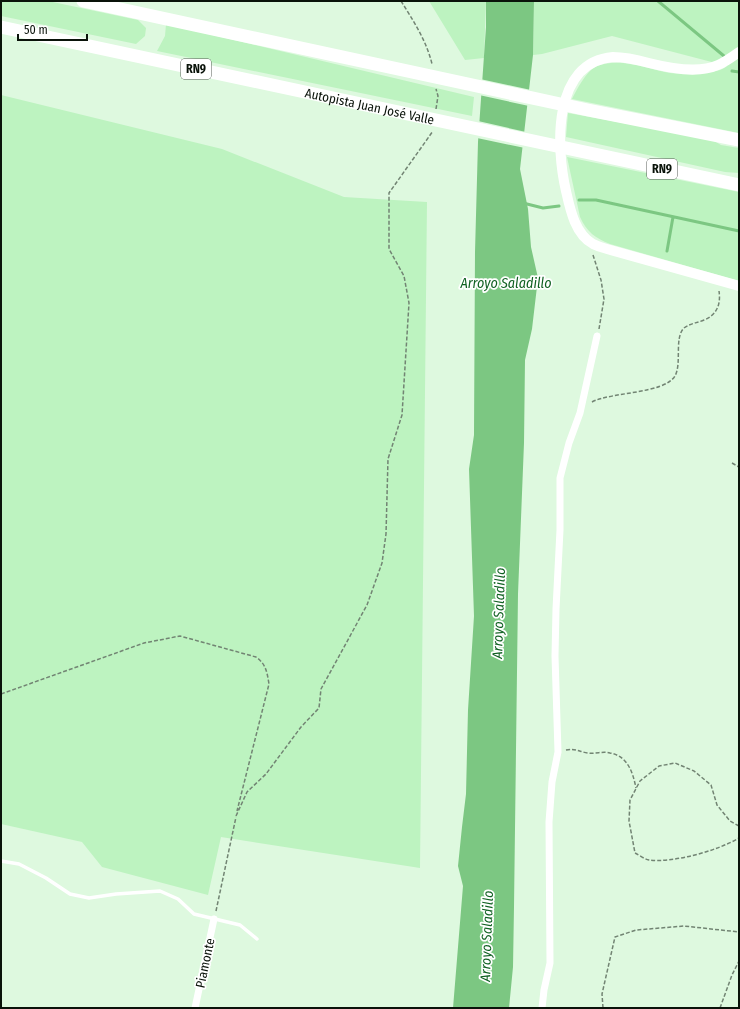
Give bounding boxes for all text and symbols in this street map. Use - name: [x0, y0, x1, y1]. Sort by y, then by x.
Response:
- scale bar: [18, 16, 87, 42]
- text: 50 m: [24, 23, 48, 37]
- road number: RN9: [181, 59, 211, 79]
- street label: Autopista Juan José Valle: [304, 85, 436, 127]
- road number: RN9: [647, 159, 677, 179]
- water label: Arroyo Saladillo: [459, 275, 552, 292]
- water label: Arroyo Saladillo: [489, 567, 509, 660]
- water label: Arroyo Saladillo: [477, 890, 497, 983]
- street label: Piamonte: [192, 937, 218, 989]

